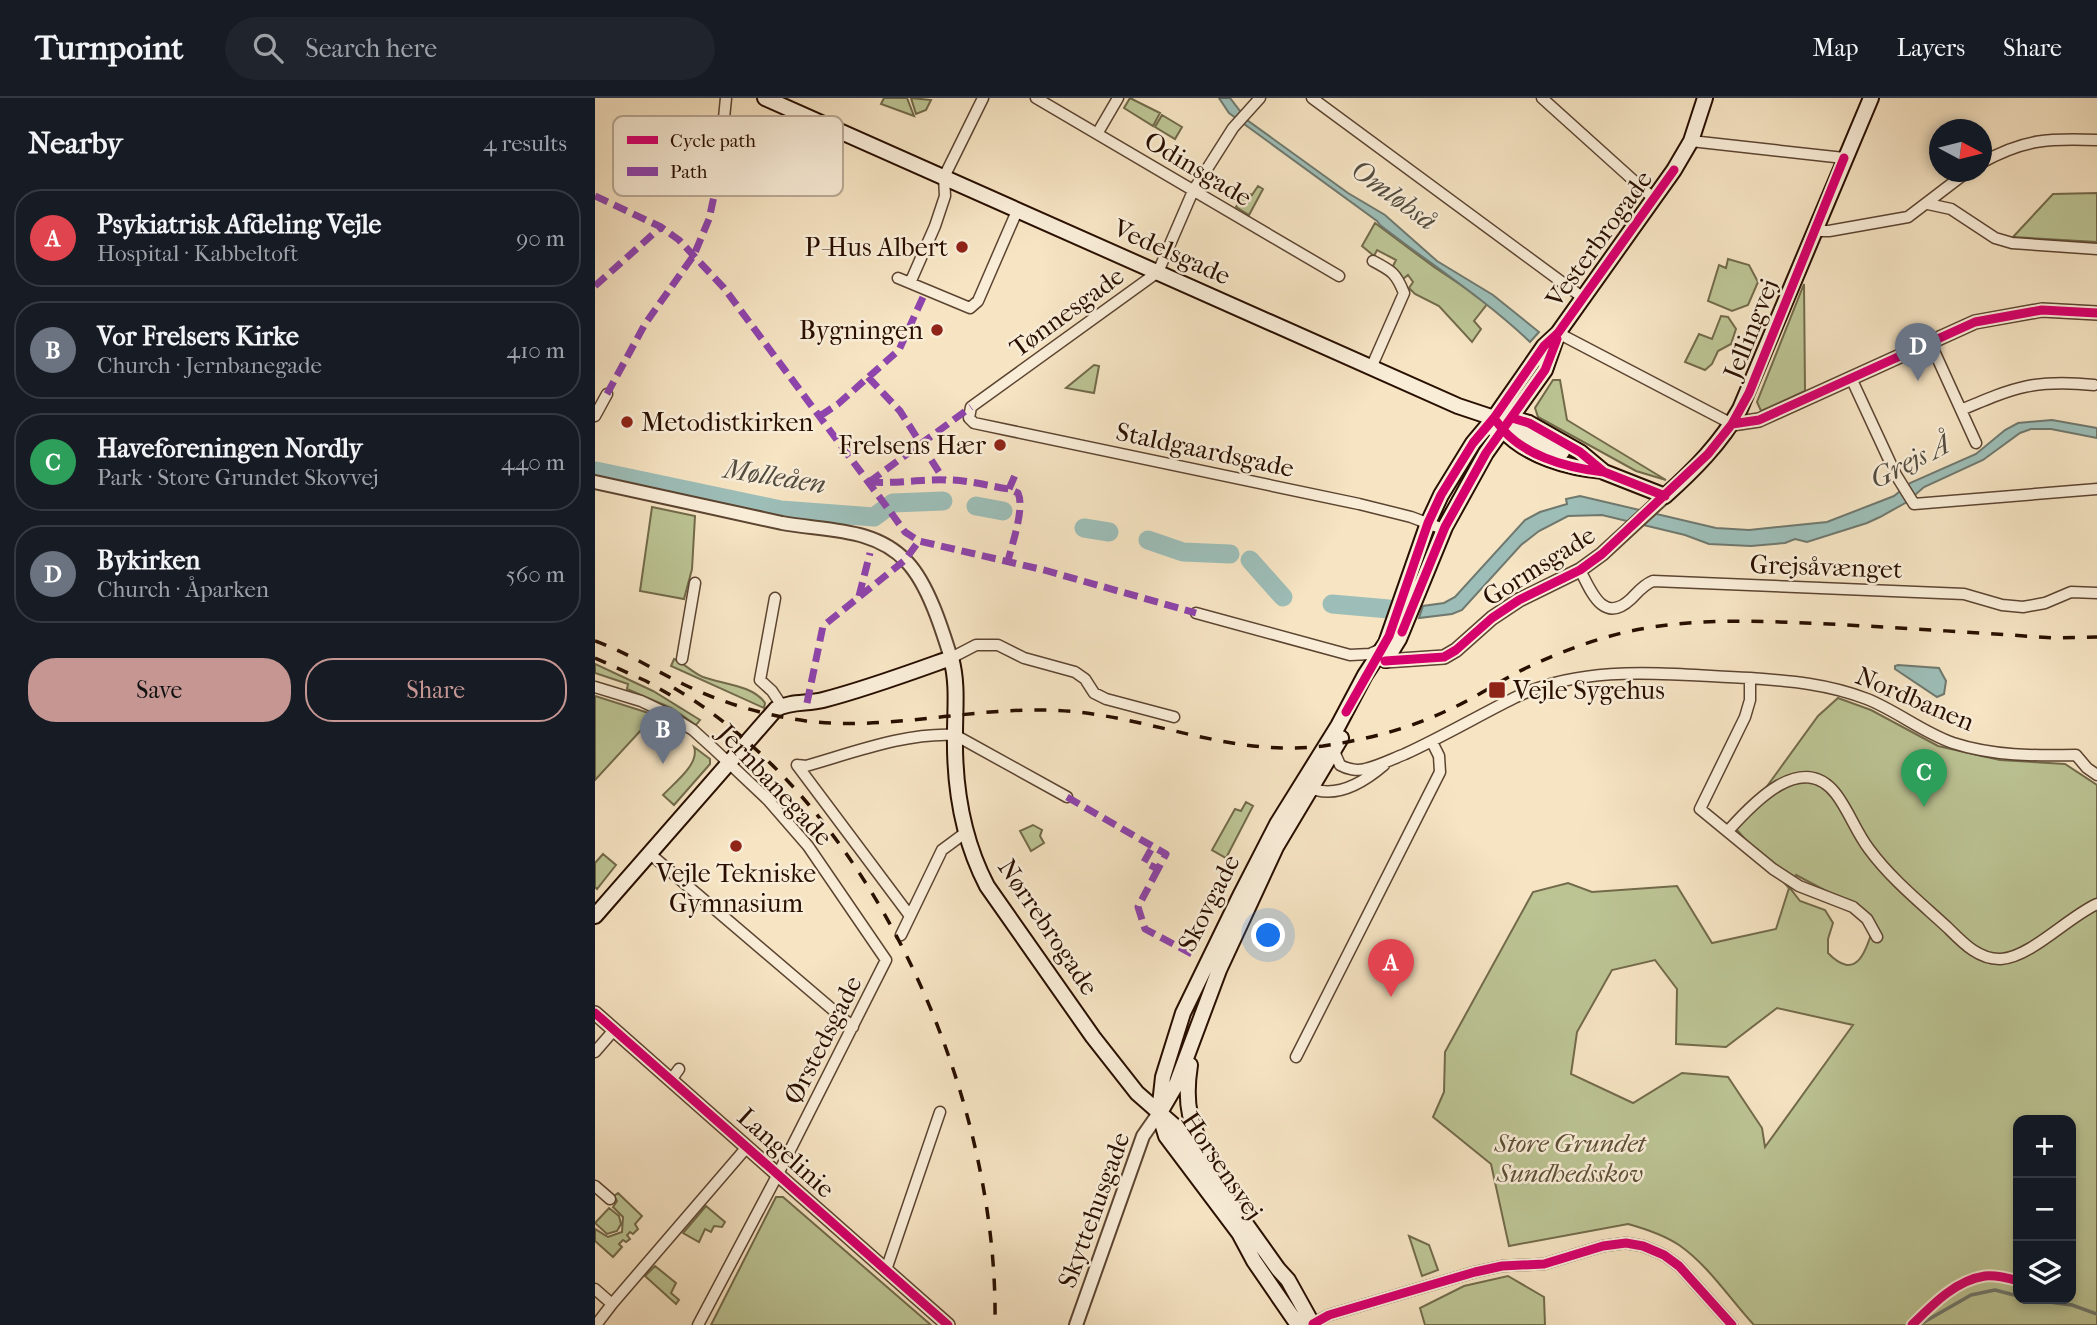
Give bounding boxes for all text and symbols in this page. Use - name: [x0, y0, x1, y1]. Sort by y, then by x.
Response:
- search box: [225, 17, 715, 80]
- text: Turnpoint: [35, 29, 183, 68]
- icon: search: [249, 29, 287, 67]
- text: Search here: [305, 33, 437, 64]
- text: Map: [1813, 34, 1859, 62]
- text: Layers: [1897, 34, 1965, 62]
- text: Share: [2003, 34, 2062, 62]
- legend: [613, 116, 843, 196]
- north arrow: [1929, 119, 1992, 182]
- street label: Odinsgade: [1139, 125, 1258, 213]
- text: Nearby: [28, 126, 123, 161]
- text: 4 results: [483, 130, 567, 157]
- text: Cycle path: [670, 130, 756, 152]
- water label: Omløbså: [1345, 153, 1443, 237]
- text: Path: [670, 161, 708, 183]
- street label: Vesterbrogade: [1538, 164, 1659, 314]
- text: Psykiatrisk Afdeling Vejle: [97, 209, 381, 240]
- street label: Vedelsgade: [1108, 212, 1235, 292]
- text: A: [46, 225, 60, 252]
- text: 90 m: [516, 225, 565, 252]
- place label: P-Hus Albert: [805, 232, 949, 263]
- marker: P-Hus Albert: [954, 239, 970, 255]
- text: Hospital · Kabbeltoft: [97, 240, 298, 267]
- street label: Tønnesgade: [1004, 260, 1130, 364]
- street label: Jellingvej: [1716, 274, 1785, 385]
- place label: Bygningen: [799, 315, 923, 346]
- text: Vor Frelsers Kirke: [97, 321, 299, 352]
- marker: Bygningen: [929, 322, 945, 338]
- pin: D: [1895, 323, 1941, 381]
- text: B: [46, 337, 60, 364]
- text: 410 m: [507, 337, 565, 364]
- text: Church · Jernbanegade: [97, 352, 322, 379]
- place label: Metodistkirken: [641, 407, 813, 438]
- marker: Metodistkirken: [619, 414, 635, 430]
- street label: Staldgaardsgade: [1113, 416, 1297, 484]
- water label: Grejs Å: [1864, 426, 1958, 495]
- place label: Frelsens Hær: [838, 430, 986, 461]
- text: Haveforeningen Nordly: [97, 433, 362, 464]
- marker: Frelsens Hær: [992, 437, 1008, 453]
- text: C: [45, 449, 61, 476]
- text: 440 m: [501, 449, 565, 476]
- water label: Mølleåen: [720, 451, 828, 500]
- text: Park · Store Grundet Skovvej: [97, 464, 379, 491]
- street label: Gormsgade: [1477, 519, 1601, 613]
- text: Bykirken: [97, 545, 200, 576]
- street label: Grejsåvænget: [1749, 549, 1903, 585]
- text: D: [44, 561, 62, 588]
- text: 560 m: [506, 561, 565, 588]
- text: Church · Åparken: [97, 576, 269, 603]
- button: Save: [28, 658, 291, 722]
- button: Share: [305, 658, 567, 722]
- street label: Nordbanen: [1851, 660, 1979, 738]
- place label: Vejle Sygehus: [1512, 675, 1665, 706]
- marker: Vejle Sygehus: [1487, 680, 1507, 700]
- pin: B: [640, 706, 686, 764]
- street label: Jernbanegade: [710, 716, 839, 852]
- pin: C: [1901, 749, 1947, 807]
- marker: Vejle Tekniske Gymnasium: [728, 838, 744, 854]
- street label: Skovgade: [1171, 849, 1247, 957]
- street label: Nørrebrogade: [991, 853, 1105, 1001]
- place label: Vejle Tekniske Gymnasium: [655, 858, 816, 919]
- your location: [1251, 918, 1285, 952]
- pin: A: [1368, 939, 1414, 997]
- street label: Ørstedsgade: [777, 970, 869, 1109]
- street label: Langelinie: [731, 1101, 841, 1205]
- street label: Horsensvej: [1175, 1106, 1269, 1226]
- map controls: [2013, 1115, 2076, 1304]
- button: +: [2013, 1115, 2076, 1178]
- street label: Skyttehusgade: [1051, 1128, 1137, 1292]
- park label: Store Grundet Sundhedsskov: [1493, 1128, 1648, 1189]
- button: −: [2013, 1178, 2076, 1241]
- button: layers: [2013, 1241, 2076, 1304]

